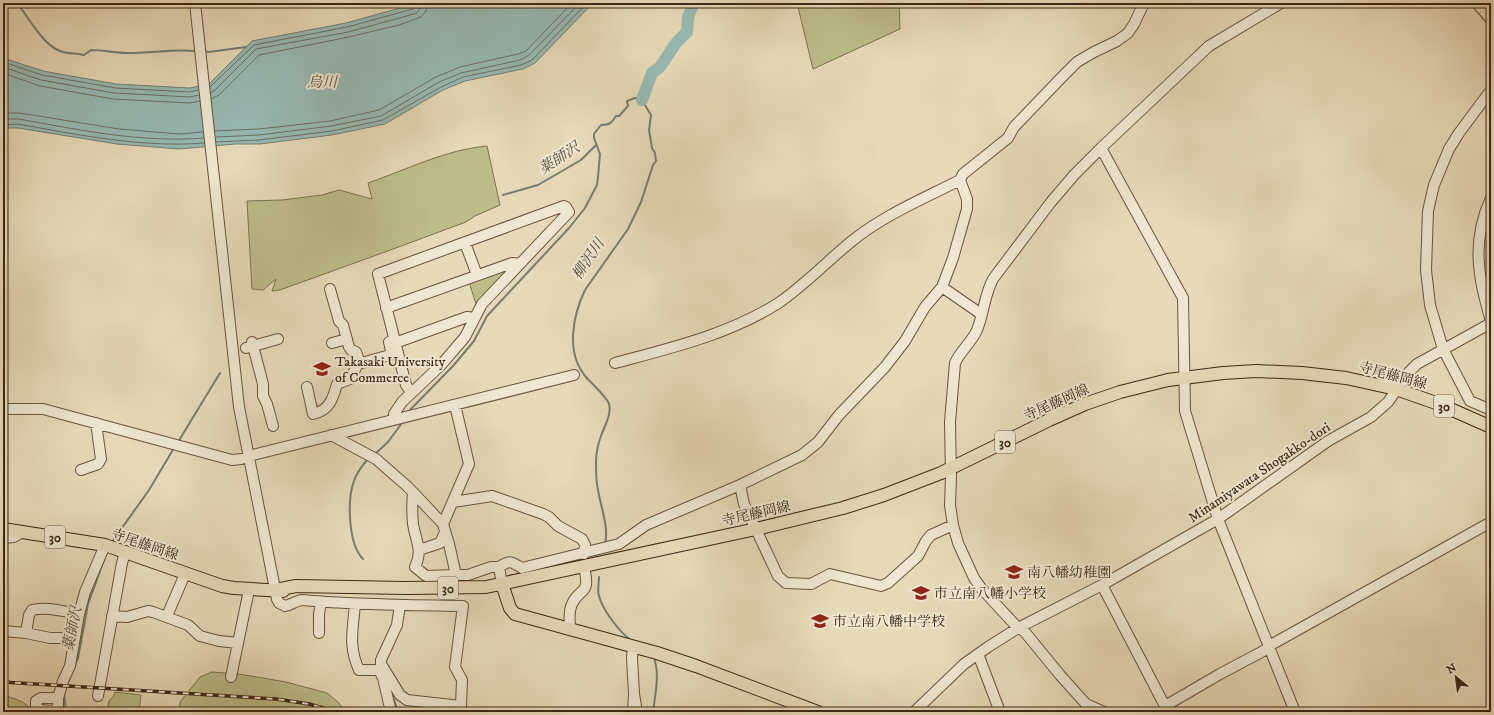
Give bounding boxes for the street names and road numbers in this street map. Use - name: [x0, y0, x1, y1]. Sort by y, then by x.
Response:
- street label: 寺尾藤岡線: [1357, 358, 1429, 394]
- street label: 寺尾藤岡線: [1021, 380, 1092, 425]
- road number: 30: [1434, 395, 1454, 417]
- street label: Minamiyawata Shogakko-dori: [1185, 418, 1334, 527]
- road number: 30: [995, 431, 1015, 453]
- street label: 寺尾藤岡線: [720, 497, 792, 531]
- street label: 寺尾藤岡線: [109, 525, 181, 565]
- road number: 30: [45, 526, 65, 548]
- road number: 30: [438, 577, 458, 599]

